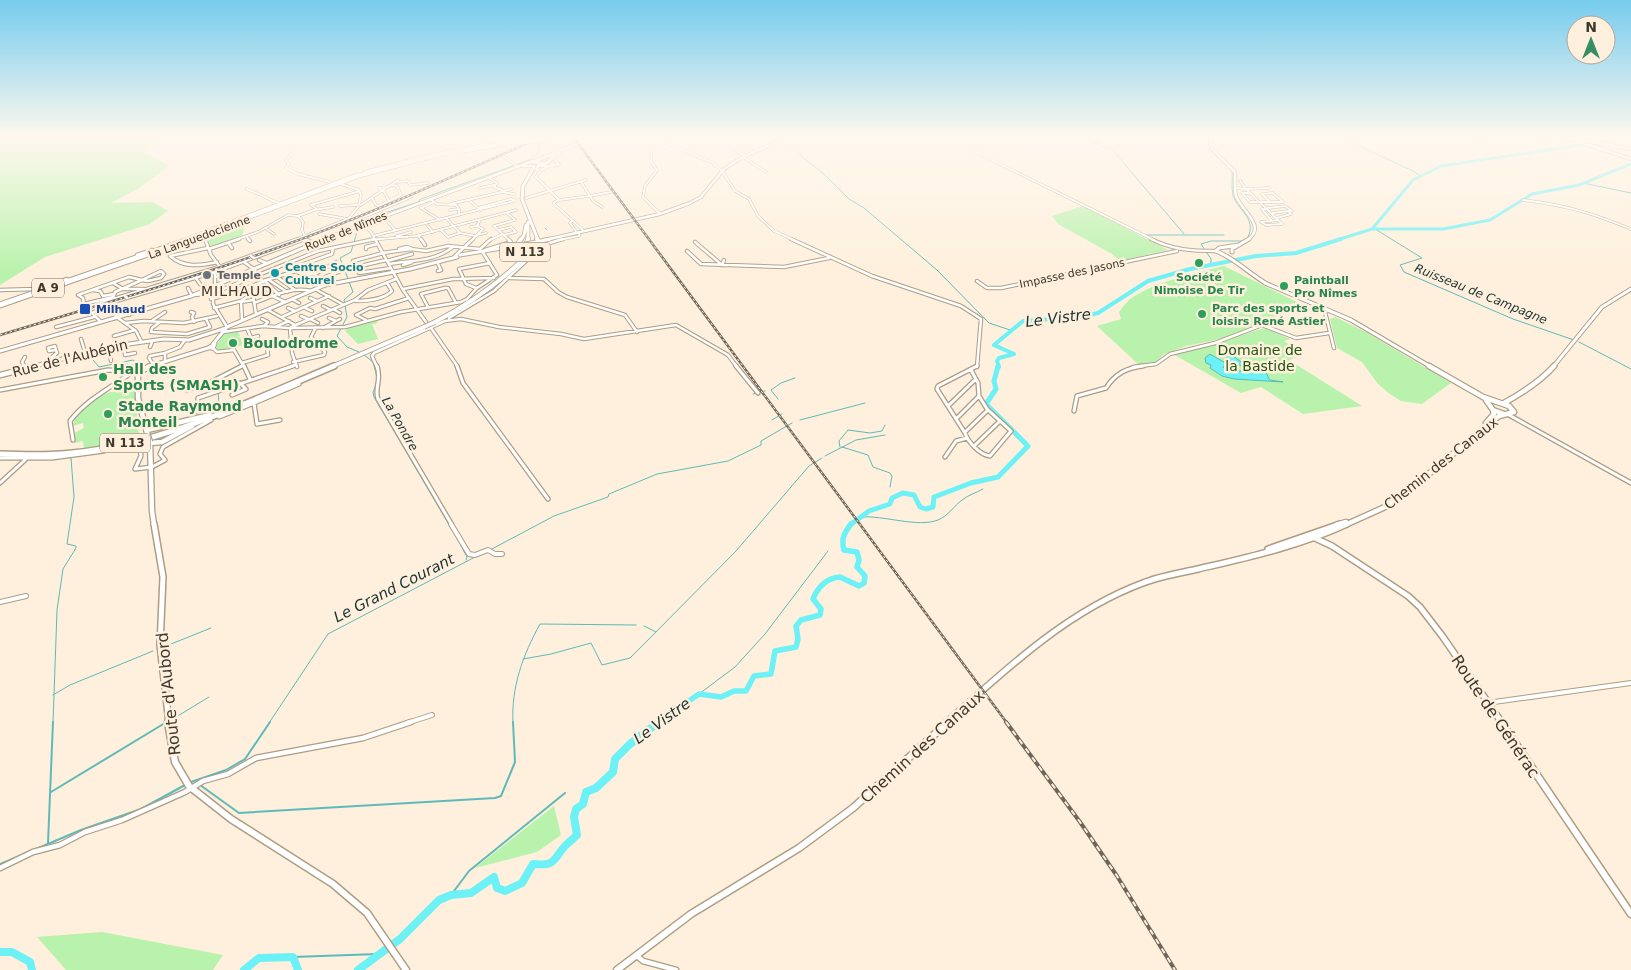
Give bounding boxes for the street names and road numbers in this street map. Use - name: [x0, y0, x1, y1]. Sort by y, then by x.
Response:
- street label: Route de Nîmes: [303, 209, 389, 254]
- street label: La Languedocienne: [147, 213, 252, 262]
- road number: N 113: [500, 242, 550, 262]
- street label: Impasse des Jasons: [1018, 256, 1126, 291]
- road number: A 9: [32, 278, 64, 298]
- street label: Rue de l'Aubépin: [11, 336, 129, 380]
- street label: Chemin des Canaux: [1381, 413, 1501, 513]
- road number: N 113: [100, 433, 150, 452]
- street label: Route d'Aubord: [153, 632, 184, 756]
- street label: Route de Générac: [1447, 651, 1544, 781]
- street label: Chemin des Canaux: [856, 686, 988, 807]

